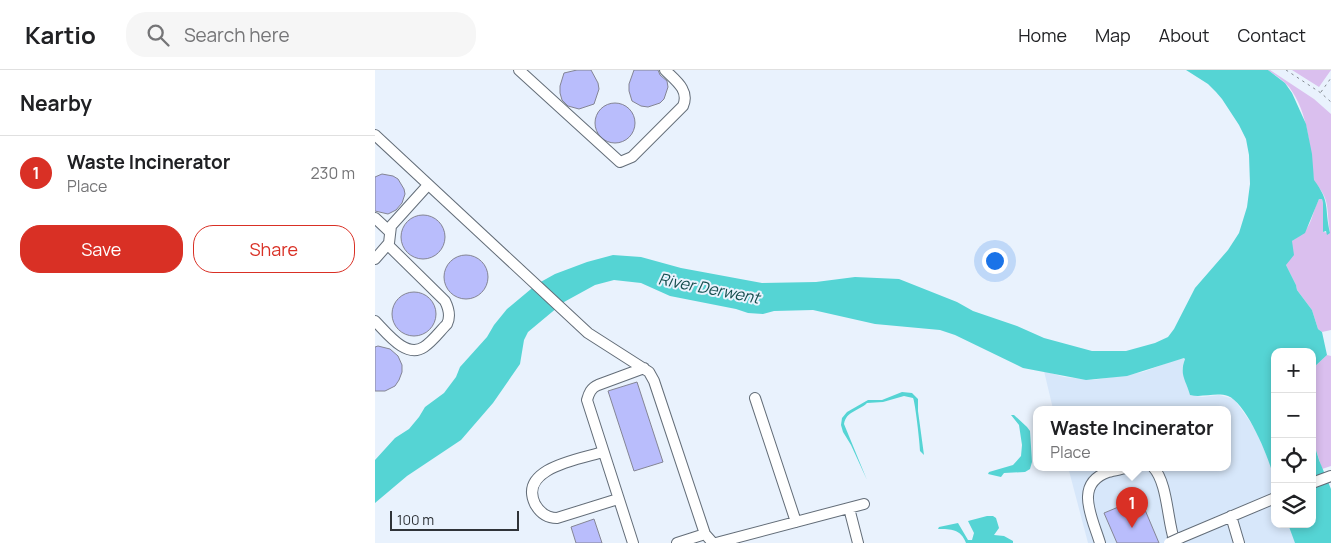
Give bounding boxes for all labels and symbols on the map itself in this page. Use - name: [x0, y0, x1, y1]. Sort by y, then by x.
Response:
- your location: [982, 248, 1008, 274]
- water label: River Derwent: [656, 267, 763, 309]
- pin: 1: [1116, 487, 1148, 528]
- scale bar: [390, 508, 519, 531]

